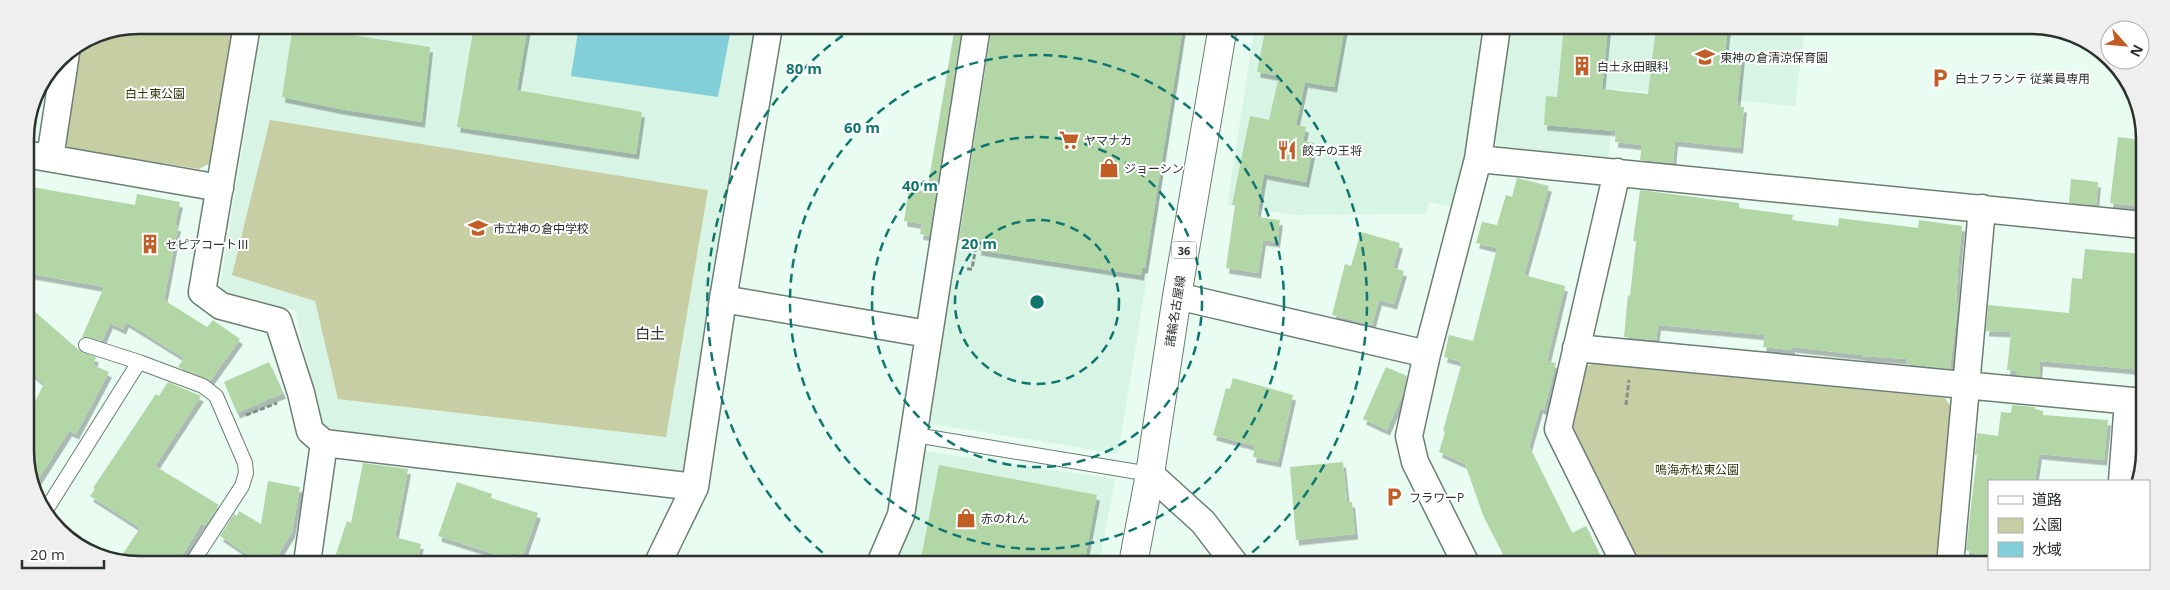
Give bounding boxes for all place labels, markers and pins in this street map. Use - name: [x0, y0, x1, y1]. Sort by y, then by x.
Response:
- school or university icon: 東神の倉清涼保育園: [1694, 46, 1716, 68]
- place label: 東神の倉清涼保育園: [1720, 49, 1828, 66]
- building icon: 白土永田眼科: [1571, 55, 1593, 77]
- place label: 白土永田眼科: [1597, 58, 1669, 75]
- parking icon: 白土フランテ 従業員専用: [1929, 67, 1951, 89]
- place label: 白土フランテ 従業員専用: [1955, 70, 2090, 87]
- supermarket icon: ヤマナカ: [1058, 129, 1080, 151]
- place label: ヤマナカ: [1084, 132, 1132, 149]
- restaurant icon: 餃子の王将: [1276, 139, 1298, 161]
- place label: 餃子の王将: [1302, 142, 1362, 159]
- shop icon: ジョーシン: [1098, 157, 1120, 179]
- place label: ジョーシン: [1124, 160, 1184, 177]
- school or university icon: 市立神の倉中学校: [467, 217, 489, 239]
- place label: 市立神の倉中学校: [493, 220, 589, 237]
- building icon: セピアコートⅢ: [139, 233, 161, 255]
- place label: セピアコートⅢ: [165, 236, 249, 253]
- centre of rings: [1028, 293, 1046, 311]
- parking icon: フラワーP: [1383, 486, 1405, 508]
- place label: フラワーP: [1409, 489, 1464, 506]
- shop icon: 赤のれん: [955, 507, 977, 529]
- place label: 赤のれん: [981, 510, 1029, 527]

